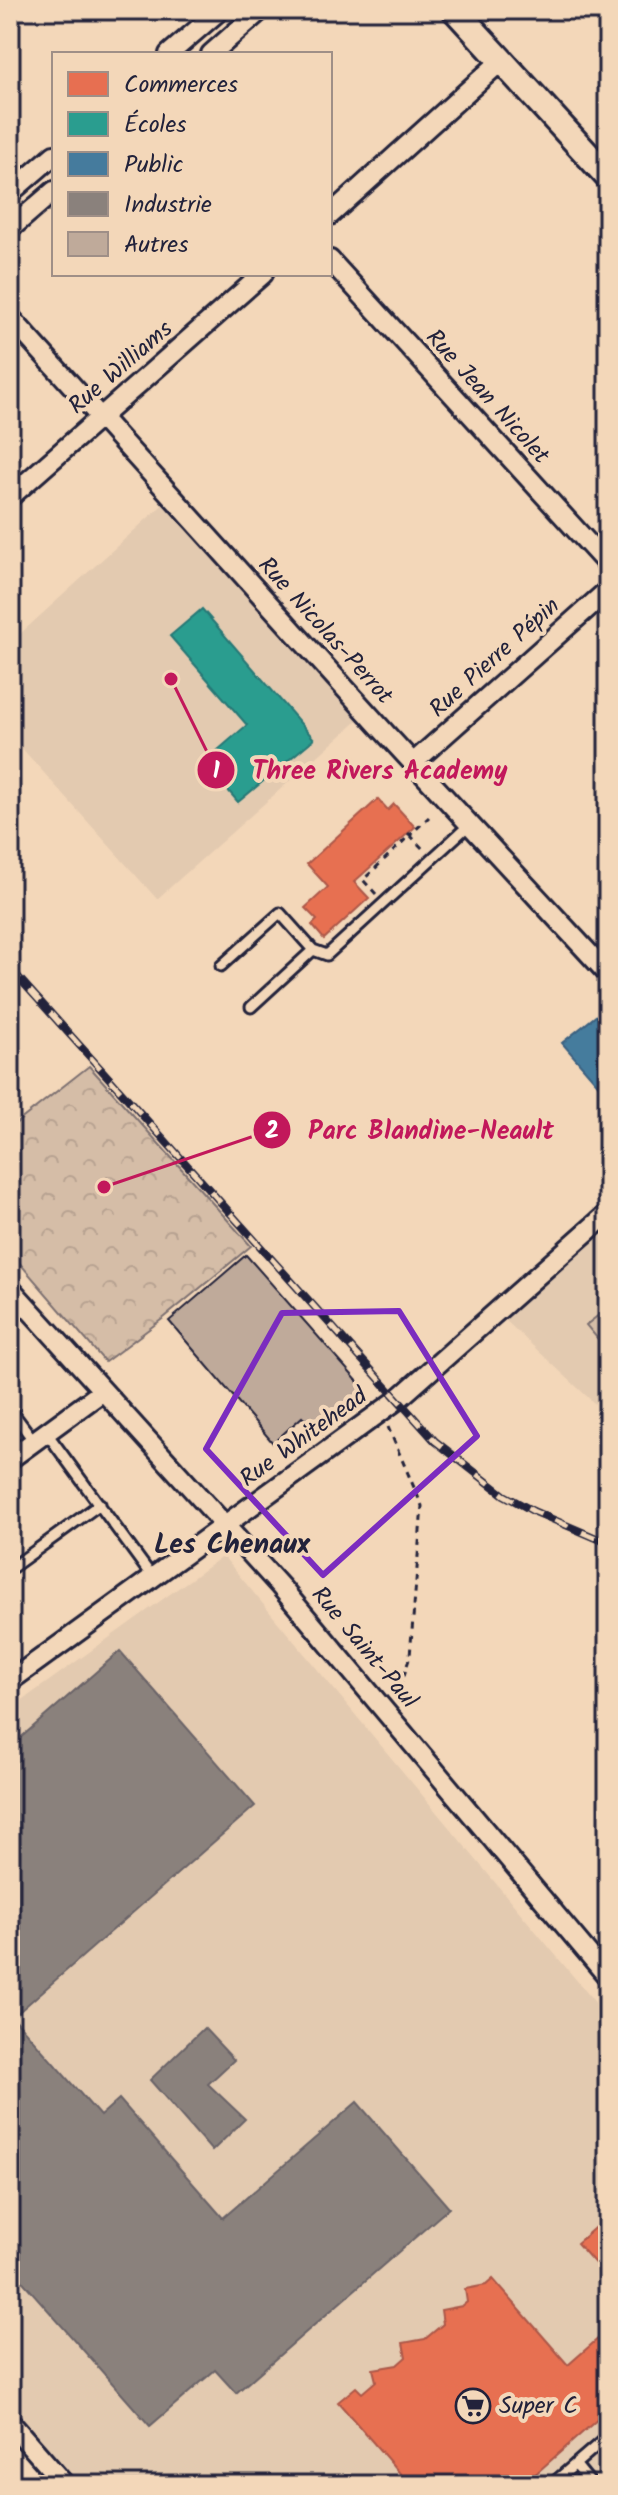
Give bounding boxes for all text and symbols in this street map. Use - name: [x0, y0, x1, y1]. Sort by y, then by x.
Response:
- legend: [52, 52, 332, 276]
- text: Commerces: [124, 66, 238, 105]
- text: Écoles: [124, 106, 187, 145]
- text: Public: [124, 146, 183, 185]
- text: Industrie: [124, 186, 212, 225]
- text: Autres: [124, 226, 188, 265]
- street label: Rue Williams: [60, 311, 182, 425]
- street label: Rue Jean Nicolet: [415, 320, 559, 474]
- street label: Rue Nicolas-Perrot: [248, 548, 403, 714]
- street label: Rue Pierre Pépin: [421, 588, 569, 728]
- callout: Three Rivers Academy: [196, 745, 523, 795]
- text: Three Rivers Academy: [252, 751, 508, 793]
- text: 1: [212, 752, 220, 791]
- callout: Parc Blandine-Neault: [252, 1105, 569, 1155]
- text: Parc Blandine-Neault: [308, 1111, 554, 1153]
- text: 2: [265, 1112, 279, 1151]
- street label: Rue Whitehead: [232, 1377, 377, 1498]
- district label: Les Chenaux: [154, 1523, 311, 1568]
- street label: Rue Saint-Paul: [301, 1578, 427, 1718]
- supermarket icon: Super C: [454, 2387, 492, 2425]
- place label: Super C: [499, 2387, 578, 2426]

